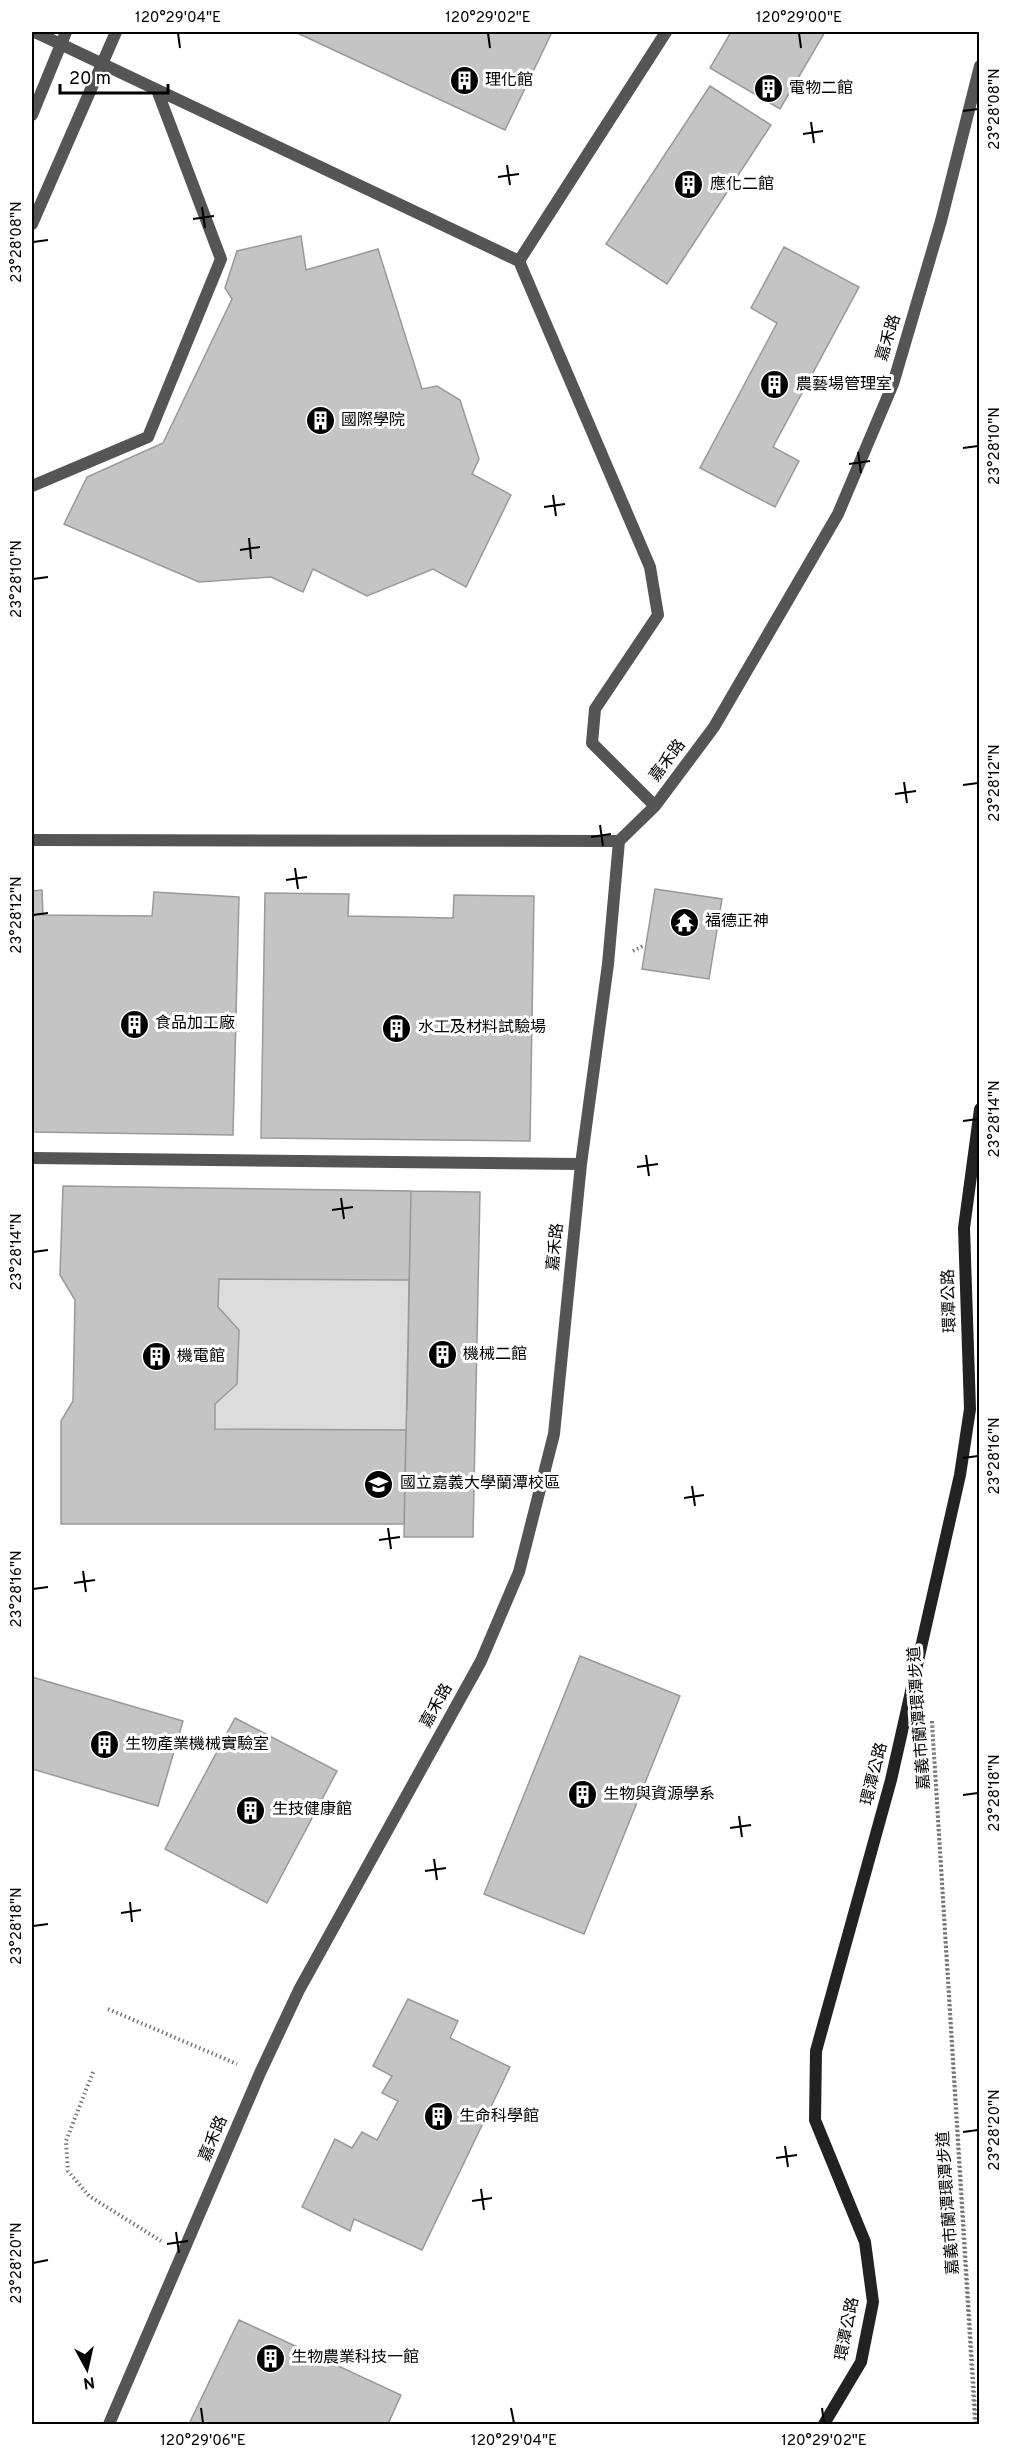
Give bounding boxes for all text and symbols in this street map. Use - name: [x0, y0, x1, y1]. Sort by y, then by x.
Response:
- text: 120°29'04"E: [135, 9, 221, 28]
- text: 120°29'02"E: [445, 9, 531, 28]
- text: 120°29'00"E: [756, 9, 842, 28]
- scale bar: [60, 57, 168, 95]
- building icon: 理化館: [448, 65, 480, 97]
- text: 20 m: [69, 68, 111, 91]
- text: 23°28'08"N: [986, 68, 1005, 150]
- place label: 理化館: [485, 71, 533, 91]
- building icon: 電物二館: [752, 73, 784, 105]
- place label: 電物二館: [789, 79, 853, 99]
- building icon: 應化二館: [673, 169, 705, 201]
- place label: 應化二館: [710, 175, 774, 195]
- text: 23°28'08"N: [8, 201, 27, 283]
- street label: 嘉禾路: [872, 312, 906, 364]
- building icon: 農藝場管理室: [759, 369, 791, 401]
- place label: 農藝場管理室: [796, 375, 892, 395]
- building icon: 國際學院: [304, 405, 336, 437]
- text: 23°28'10"N: [986, 407, 1005, 485]
- place label: 國際學院: [341, 411, 405, 431]
- text: 23°28'10"N: [8, 540, 27, 618]
- street label: 嘉禾路: [646, 736, 690, 786]
- text: 23°28'12"N: [986, 744, 1005, 822]
- text: 23°28'12"N: [8, 876, 27, 954]
- temple icon: 福德正神: [668, 906, 700, 938]
- place label: 福德正神: [705, 912, 769, 932]
- building icon: 食品加工廠: [118, 1008, 150, 1040]
- building icon: 水工及材料試驗場: [381, 1012, 413, 1044]
- place label: 食品加工廠: [155, 1014, 235, 1034]
- place label: 水工及材料試驗場: [418, 1018, 546, 1038]
- text: 23°28'14"N: [986, 1080, 1005, 1158]
- text: 23°28'14"N: [8, 1213, 27, 1291]
- street label: 嘉禾路: [544, 1222, 568, 1272]
- street label: 環潭公路: [939, 1269, 961, 1333]
- building icon: 機械二館: [426, 1339, 458, 1371]
- building icon: 機電館: [140, 1341, 172, 1373]
- place label: 機械二館: [463, 1345, 527, 1365]
- place label: 機電館: [177, 1347, 225, 1367]
- text: 23°28'16"N: [986, 1417, 1005, 1495]
- school or university icon: 國立嘉義大學蘭潭校區: [363, 1468, 395, 1500]
- place label: 國立嘉義大學蘭潭校區: [400, 1474, 560, 1494]
- text: 23°28'16"N: [8, 1550, 27, 1628]
- street label: 嘉義市蘭潭環潭步道: [905, 1645, 935, 1791]
- street label: 嘉禾路: [417, 1680, 457, 1732]
- building icon: 生物產業機械實驗室: [88, 1729, 120, 1761]
- place label: 生物產業機械實驗室: [125, 1735, 269, 1755]
- street label: 環潭公路: [858, 1741, 892, 1807]
- text: 23°28'18"N: [986, 1754, 1005, 1832]
- building icon: 生物與資源學系: [566, 1779, 598, 1811]
- place label: 生物與資源學系: [603, 1785, 715, 1805]
- building icon: 生技健康館: [235, 1794, 267, 1826]
- place label: 生技健康館: [272, 1800, 352, 1820]
- text: 23°28'18"N: [8, 1887, 27, 1965]
- text: 23°28'20"N: [986, 2089, 1005, 2171]
- building icon: 生命科學館: [422, 2101, 454, 2133]
- place label: 生命科學館: [459, 2107, 539, 2127]
- street label: 嘉禾路: [195, 2113, 233, 2165]
- street label: 嘉義市蘭潭環潭步道: [934, 2130, 964, 2276]
- text: 23°28'20"N: [8, 2222, 27, 2304]
- street label: 環潭公路: [832, 2296, 864, 2362]
- north arrow: [57, 2339, 117, 2399]
- building icon: 生物農業科技一館: [254, 2342, 286, 2374]
- place label: 生物農業科技一館: [291, 2348, 419, 2368]
- text: N: [82, 2371, 96, 2393]
- text: 120°29'06"E: [160, 2432, 246, 2451]
- text: 120°29'04"E: [471, 2432, 557, 2451]
- text: 120°29'02"E: [781, 2432, 867, 2451]

